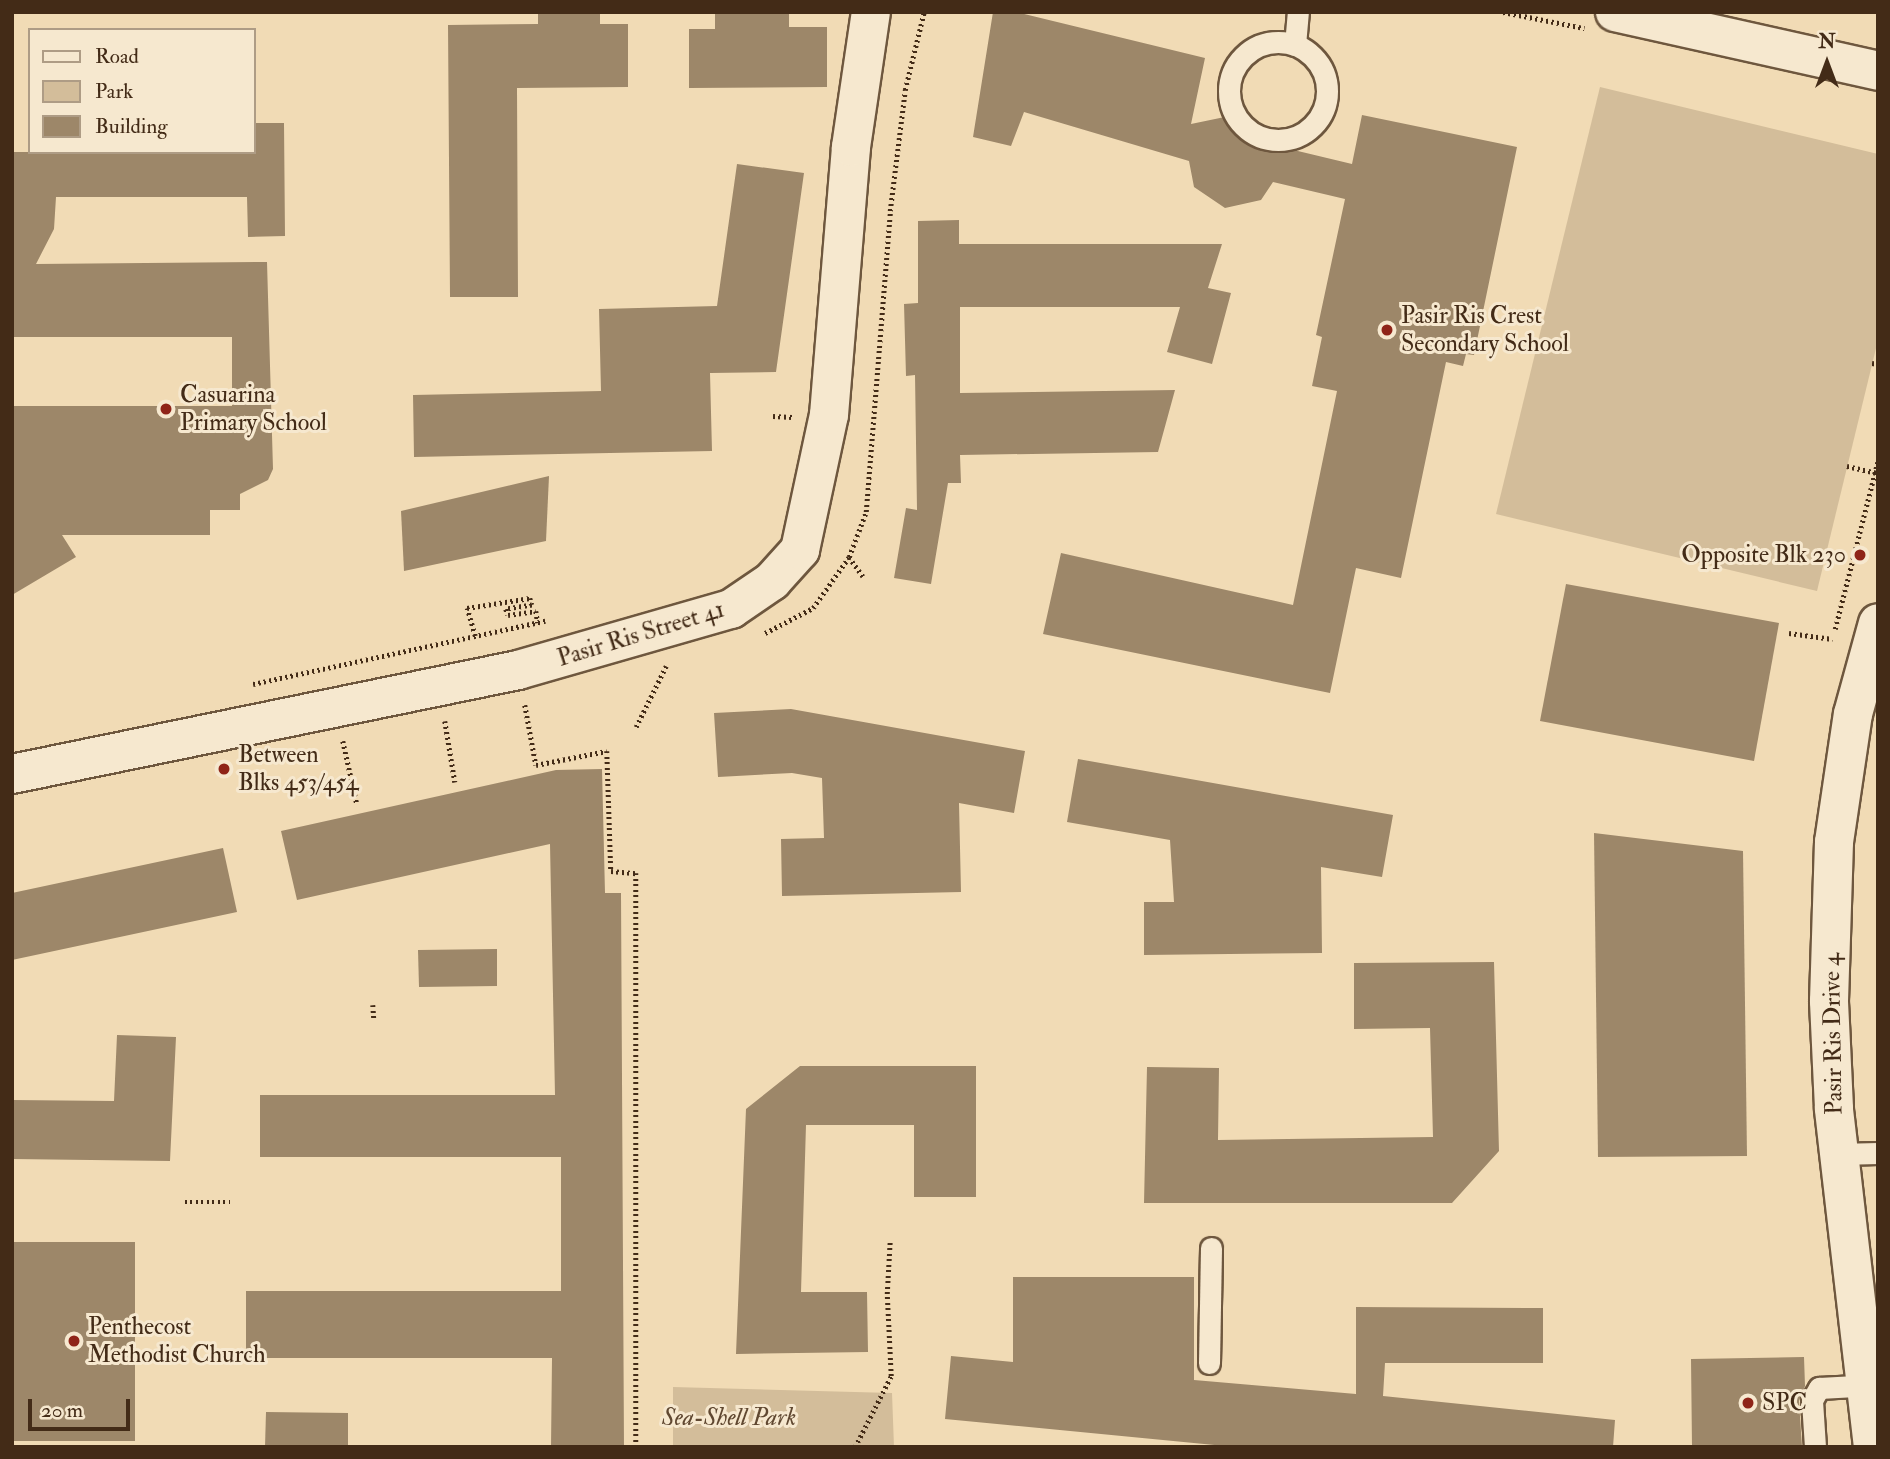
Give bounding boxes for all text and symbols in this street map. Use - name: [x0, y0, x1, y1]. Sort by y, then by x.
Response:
- legend: [28, 28, 256, 154]
- north arrow: [1792, 28, 1862, 98]
- text: N: [1818, 30, 1836, 54]
- text: Road: [95, 43, 139, 70]
- text: Park: [95, 78, 133, 105]
- text: Building: [95, 113, 168, 140]
- place label: Pasir Ris Crest Secondary School: [1401, 302, 1569, 358]
- marker: Pasir Ris Crest Secondary School: [1379, 322, 1395, 338]
- place label: Casuarina Primary School: [180, 381, 327, 437]
- marker: Casuarina Primary School: [158, 401, 174, 417]
- place label: Opposite Blk 230: [1681, 541, 1846, 569]
- marker: Opposite Blk 230: [1852, 547, 1868, 563]
- street label: Pasir Ris Street 41: [554, 595, 728, 673]
- place label: Between Blks 453/454: [238, 741, 358, 797]
- marker: Between Blks 453/454: [216, 761, 232, 777]
- street label: Pasir Ris Drive 4: [1817, 953, 1849, 1115]
- place label: Penthecost Methodist Church: [88, 1313, 266, 1369]
- marker: Penthecost Methodist Church: [66, 1333, 82, 1349]
- scale bar: [32, 1386, 133, 1430]
- place label: SPC: [1762, 1389, 1807, 1417]
- marker: SPC: [1740, 1395, 1756, 1411]
- text: 20 m: [41, 1397, 83, 1424]
- park label: Sea-Shell Park: [662, 1404, 796, 1432]

